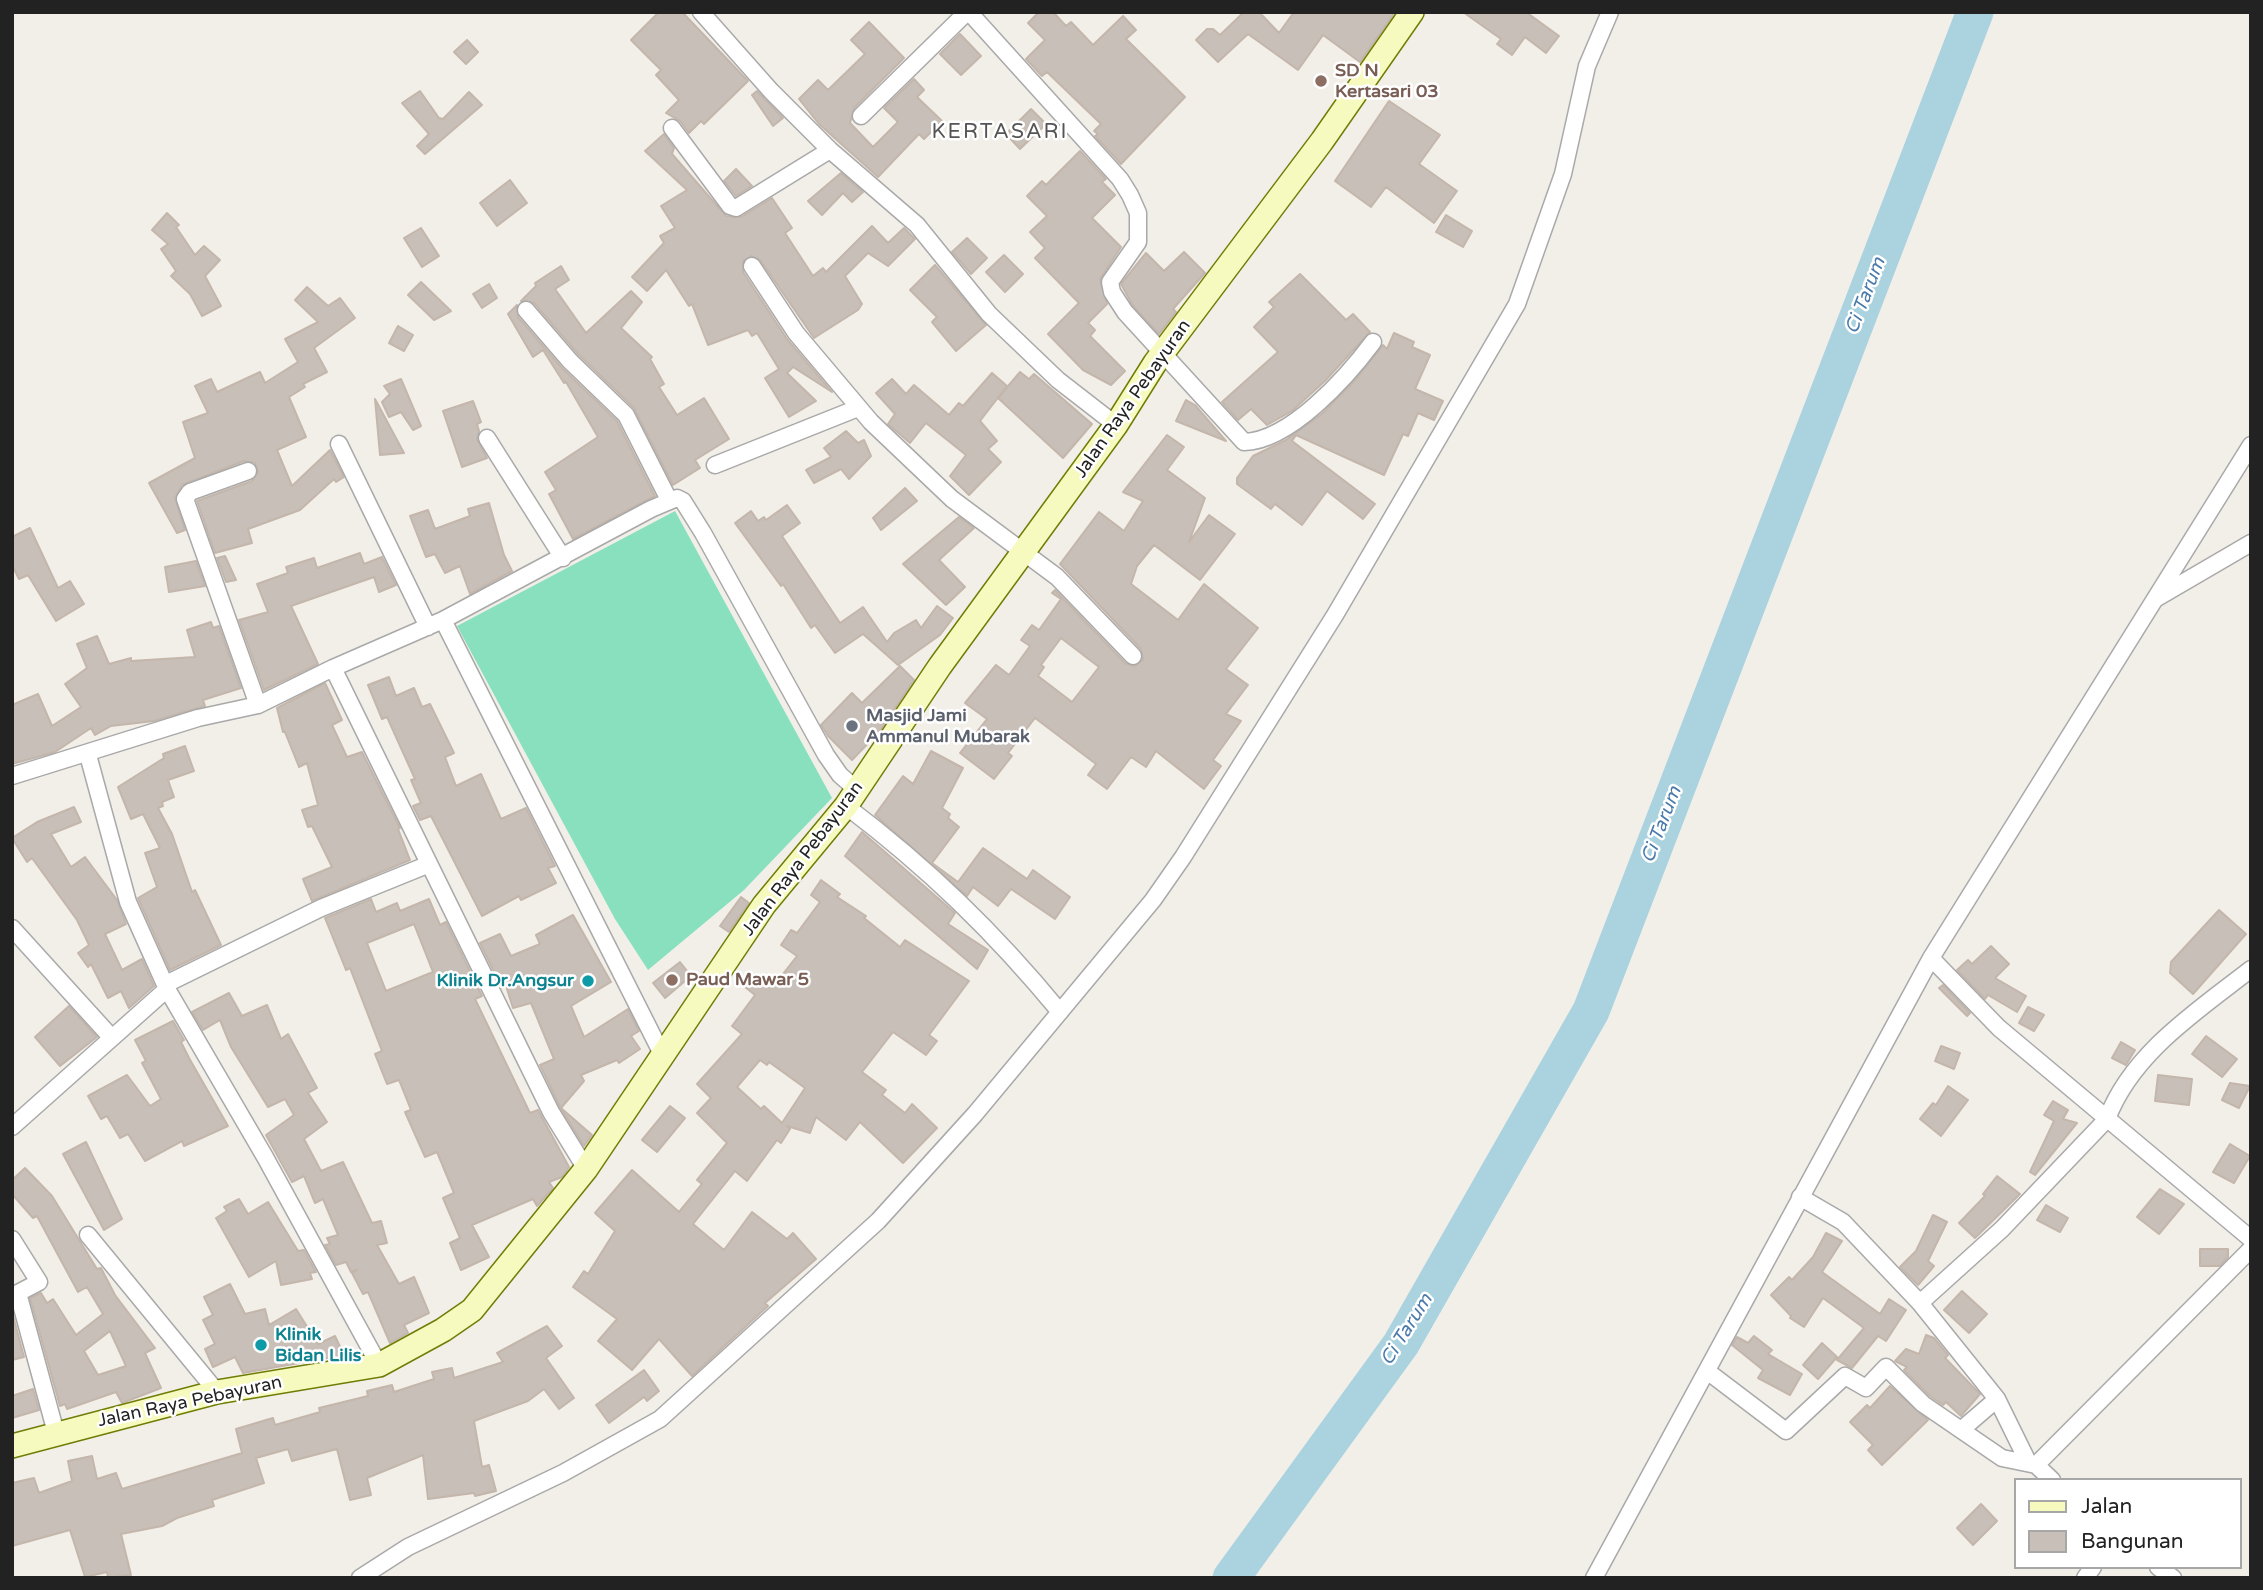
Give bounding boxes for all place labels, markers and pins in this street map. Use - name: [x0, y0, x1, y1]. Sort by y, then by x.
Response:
- place label: SD N Kertasari 03: [1335, 60, 1439, 102]
- marker: SD N Kertasari 03: [1313, 73, 1329, 89]
- place label: Masjid Jami Ammanul Mubarak: [866, 705, 1030, 748]
- marker: Masjid Jami Ammanul Mubarak: [844, 718, 860, 734]
- place label: Paud Mawar 5: [686, 969, 809, 991]
- place label: Klinik Dr.Angsur: [437, 970, 574, 992]
- marker: Paud Mawar 5: [664, 972, 680, 988]
- marker: Klinik Dr.Angsur: [580, 973, 596, 989]
- place label: Klinik Bidan Lilis: [275, 1324, 361, 1366]
- marker: Klinik Bidan Lilis: [253, 1337, 269, 1353]

